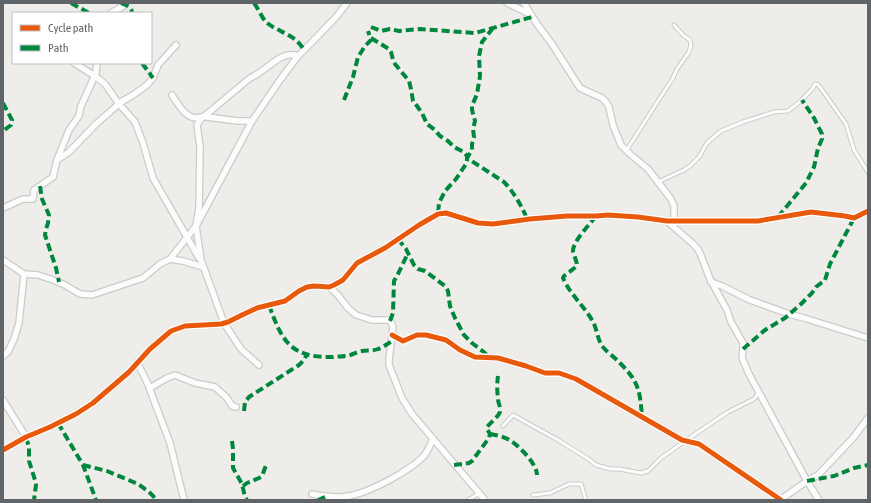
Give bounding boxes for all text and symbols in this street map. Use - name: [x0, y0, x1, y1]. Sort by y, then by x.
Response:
- legend: [12, 12, 152, 64]
- text: Cycle path: [48, 21, 93, 35]
- text: Path: [48, 41, 69, 55]

